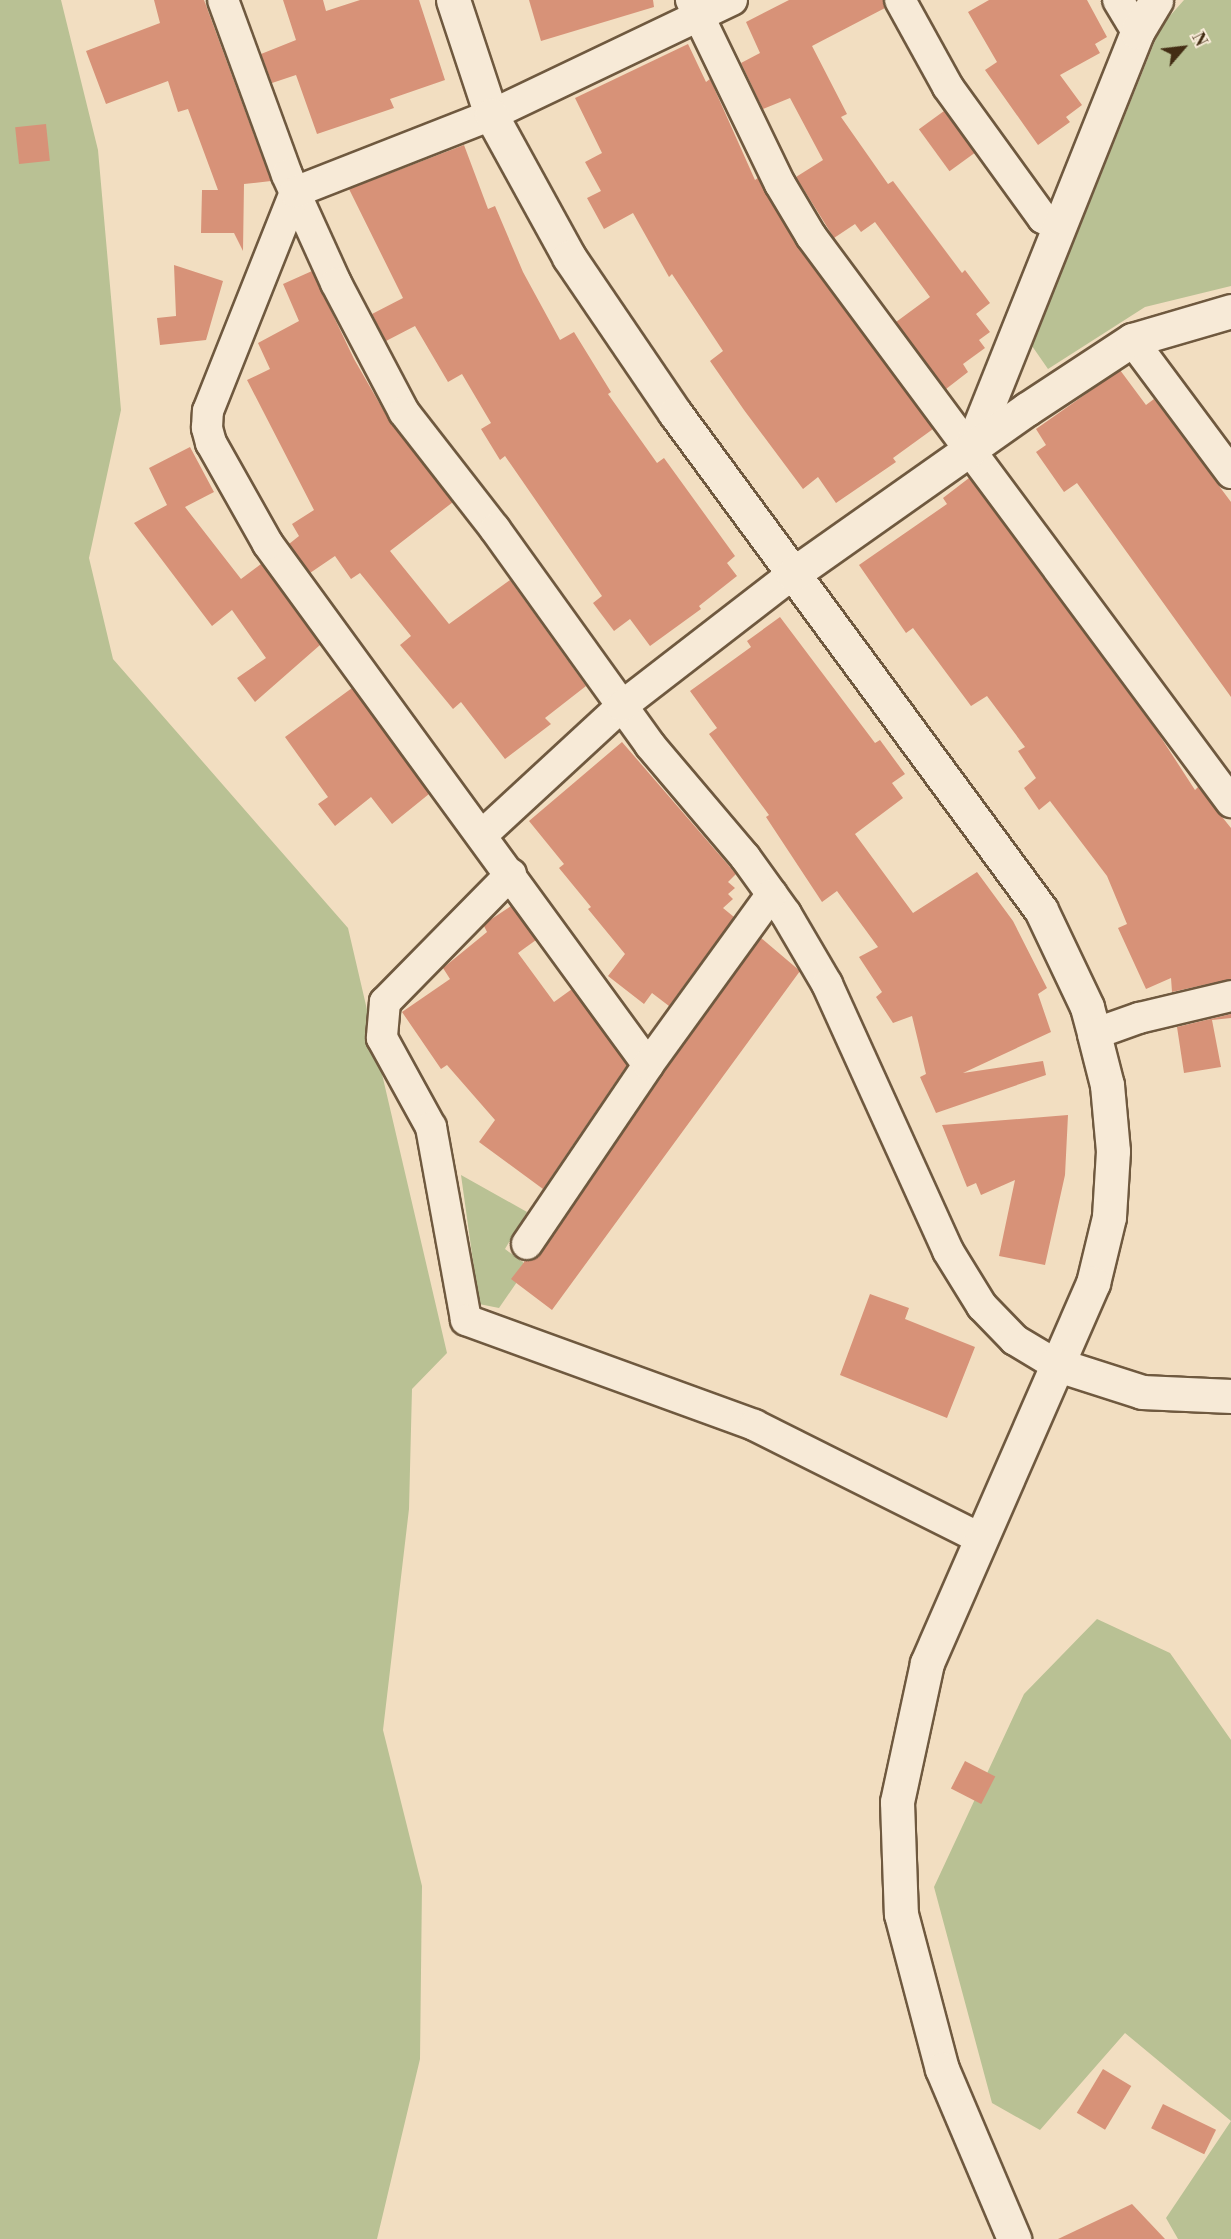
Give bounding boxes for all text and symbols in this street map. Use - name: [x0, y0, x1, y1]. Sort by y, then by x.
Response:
- north arrow: [1153, 18, 1213, 78]
- text: N: [1187, 29, 1211, 50]

